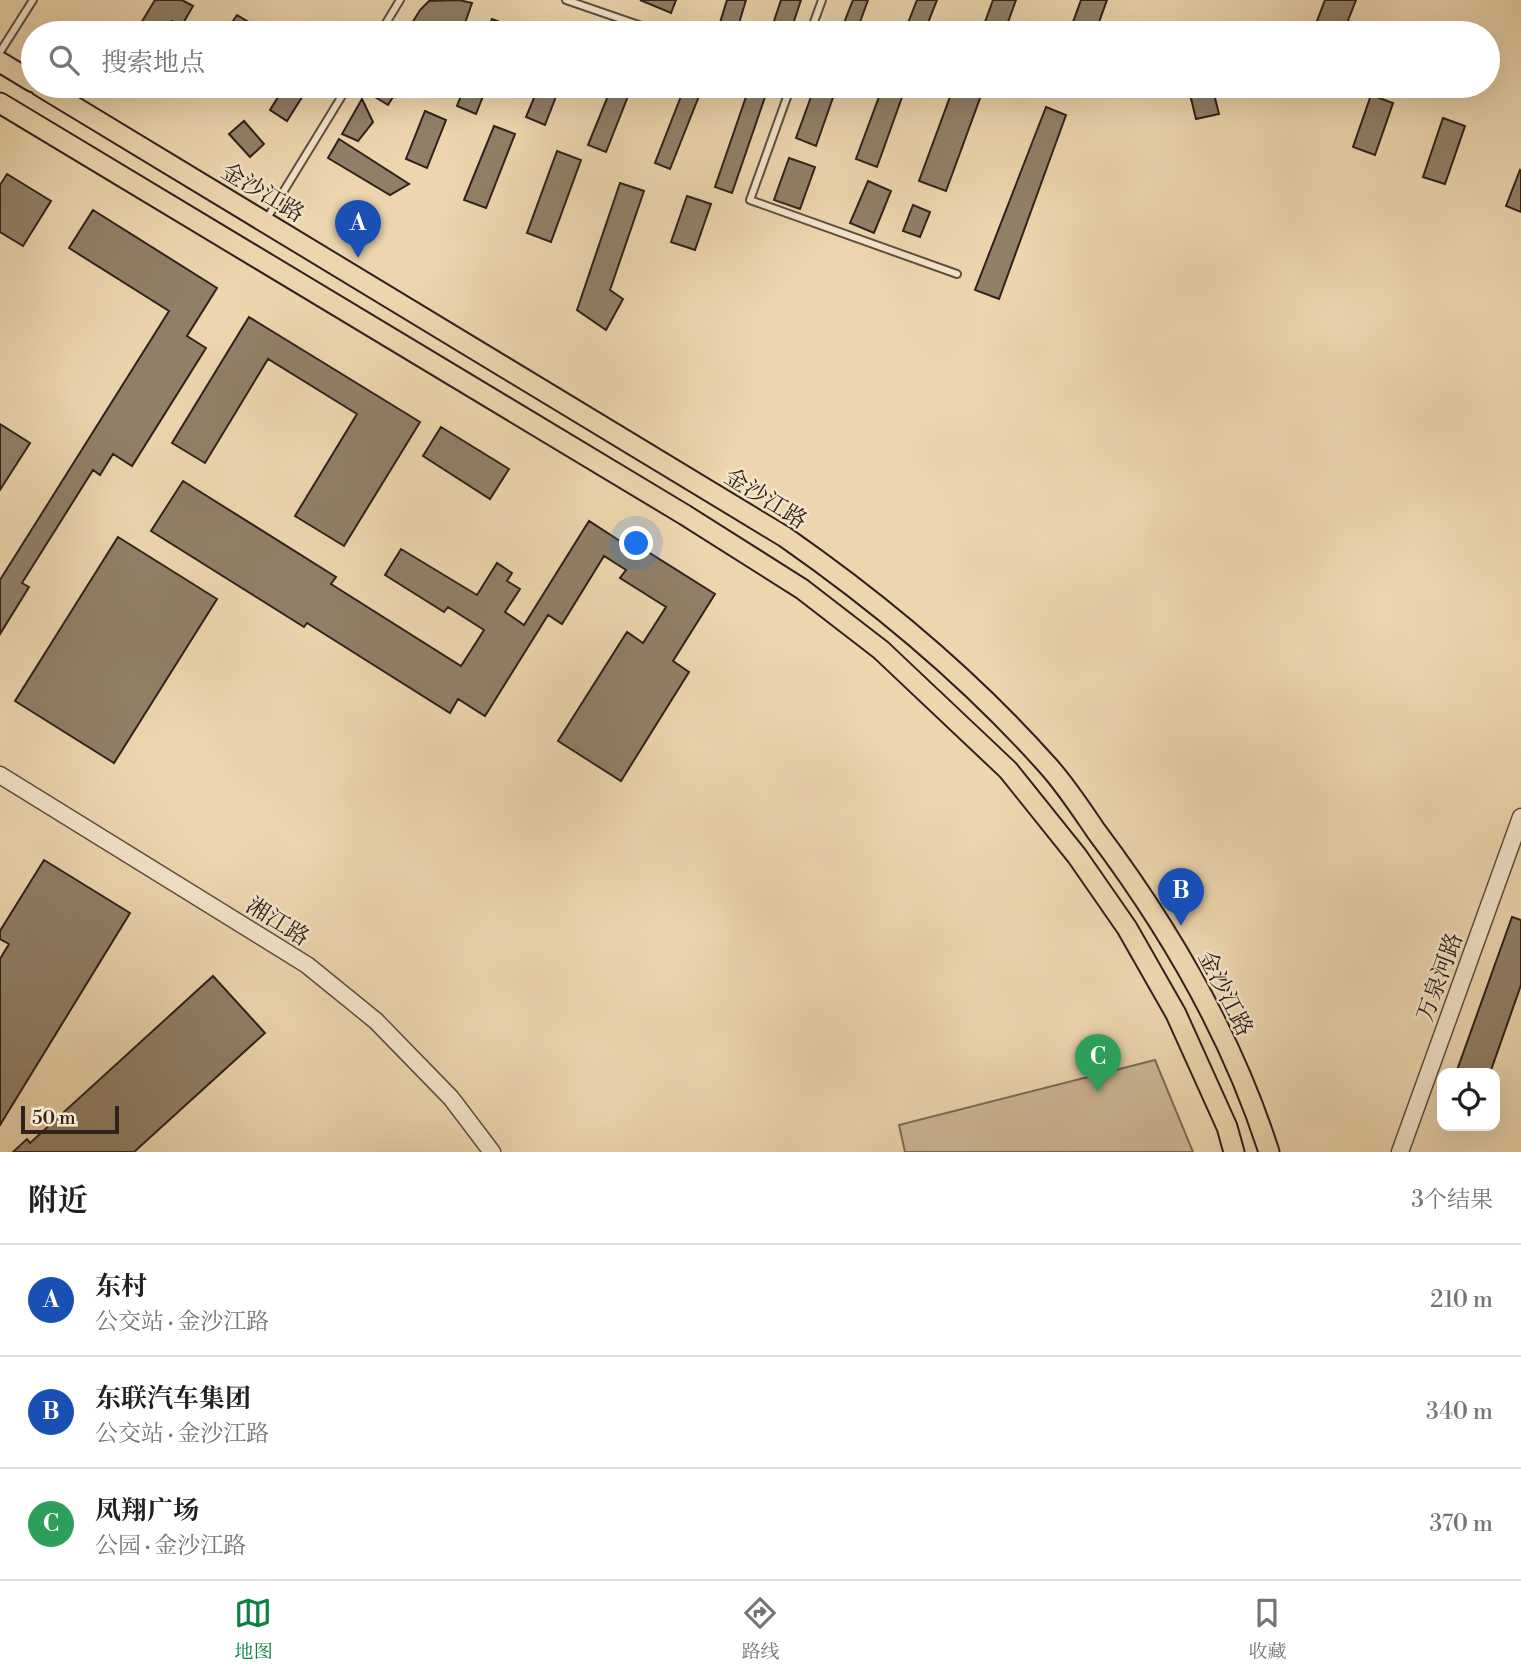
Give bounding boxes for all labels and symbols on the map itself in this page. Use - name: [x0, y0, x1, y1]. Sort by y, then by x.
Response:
- street label: 金沙江路: [216, 157, 309, 229]
- pin: A: [335, 200, 381, 258]
- street label: 金沙江路: [719, 463, 812, 535]
- your location: [619, 526, 653, 560]
- pin: B: [1158, 868, 1204, 926]
- street label: 湘江路: [241, 892, 314, 952]
- street label: 万泉河路: [1411, 929, 1469, 1025]
- street label: 金沙江路: [1192, 946, 1258, 1041]
- pin: C: [1075, 1034, 1121, 1092]
- scale bar: [21, 1103, 119, 1135]

